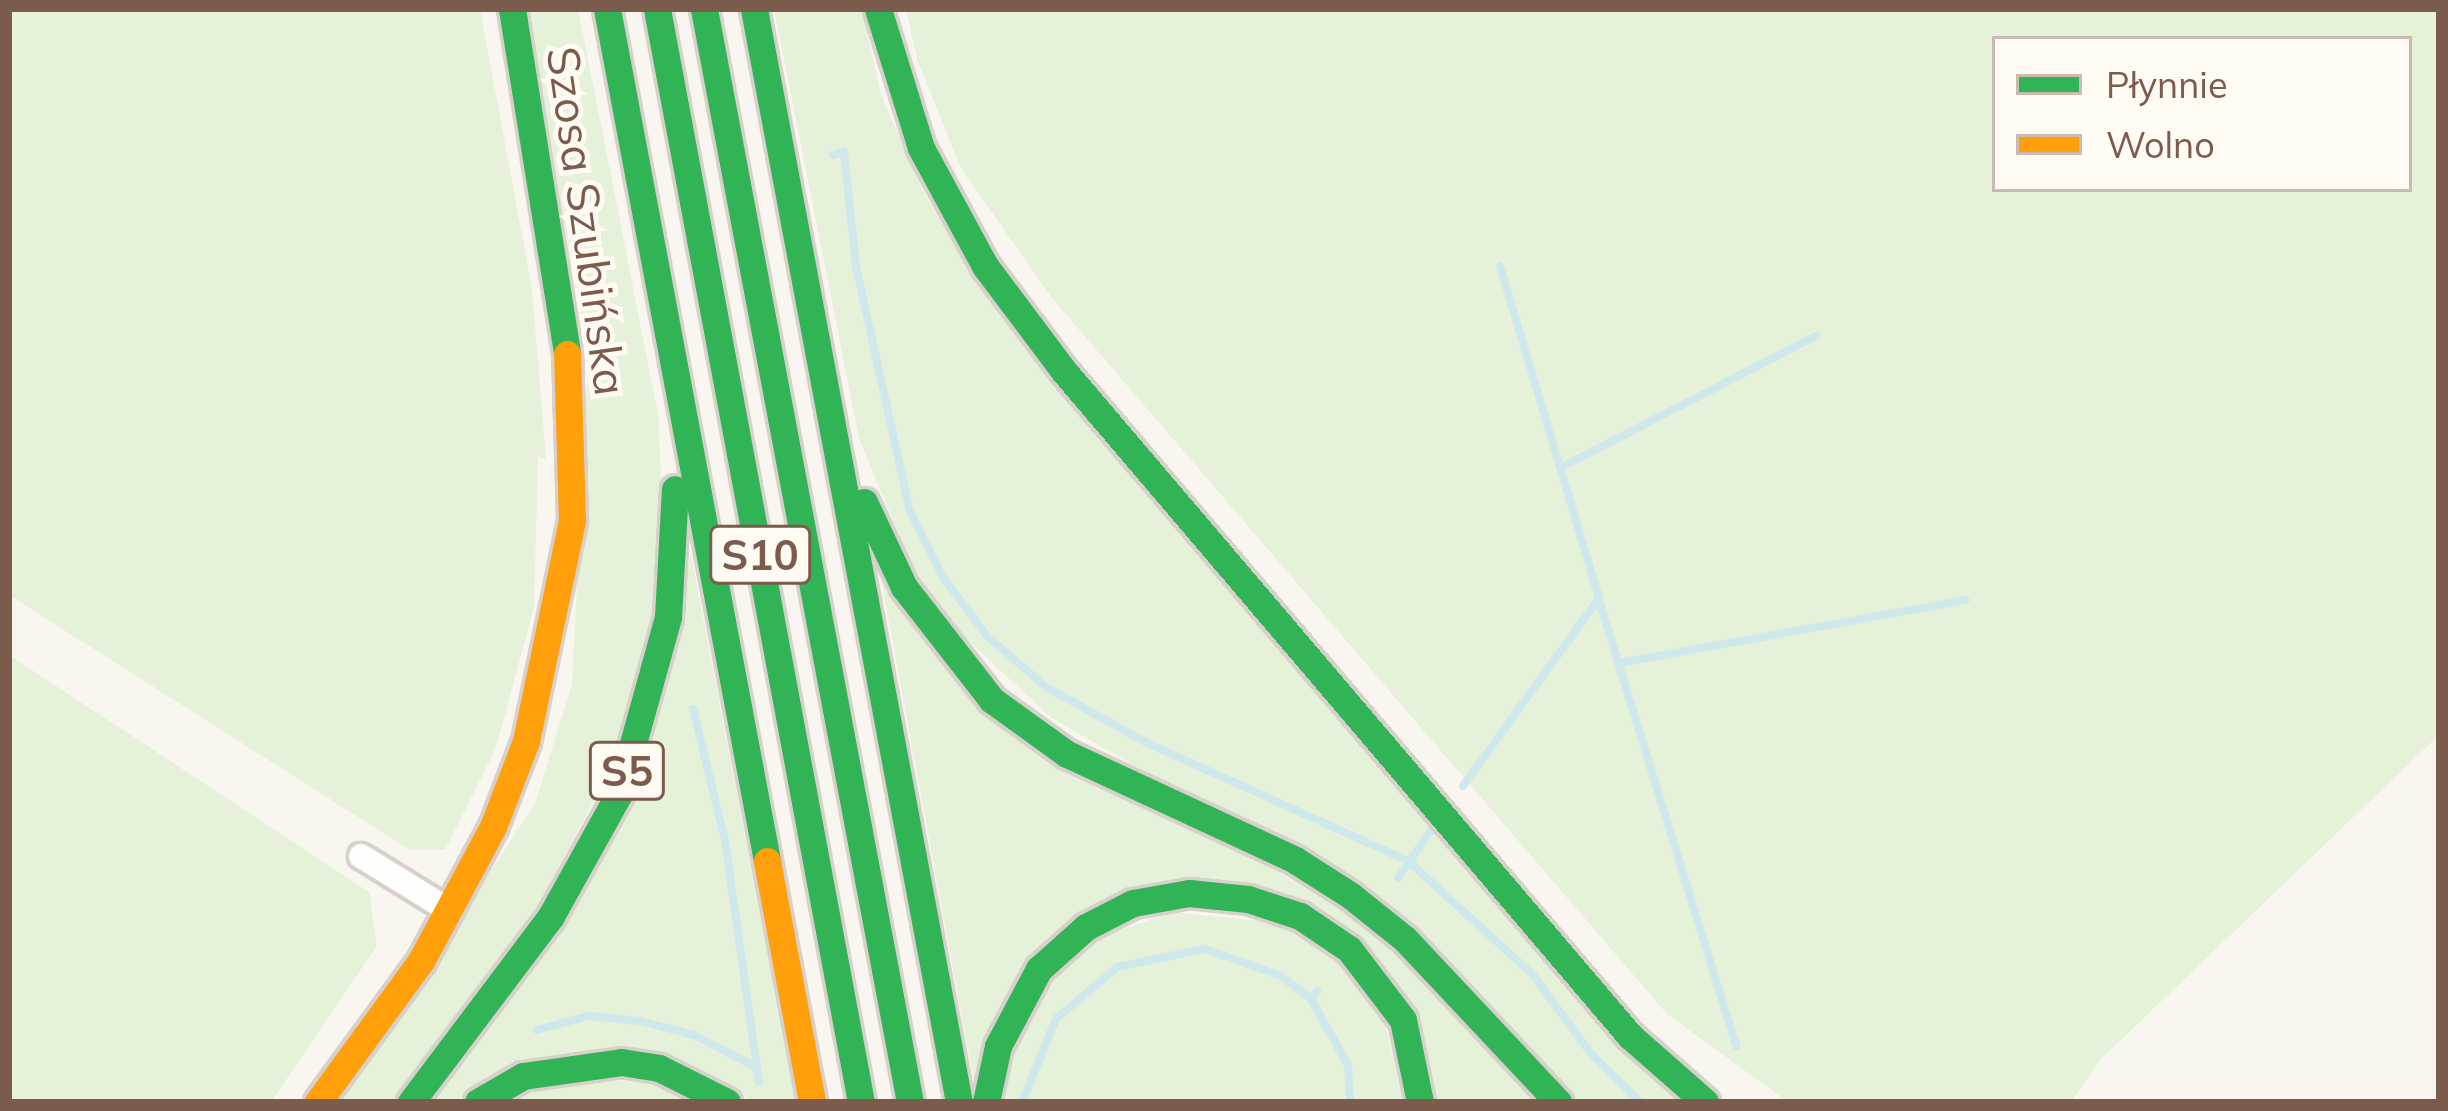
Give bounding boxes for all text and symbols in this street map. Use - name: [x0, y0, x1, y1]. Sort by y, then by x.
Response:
- legend: [1992, 36, 2412, 192]
- street label: Szosa Szubińska: [536, 43, 638, 399]
- text: Płynnie: [2106, 62, 2227, 107]
- text: Wolno: [2106, 122, 2215, 167]
- road number: S10: [709, 519, 811, 591]
- road number: S5: [588, 735, 666, 807]

